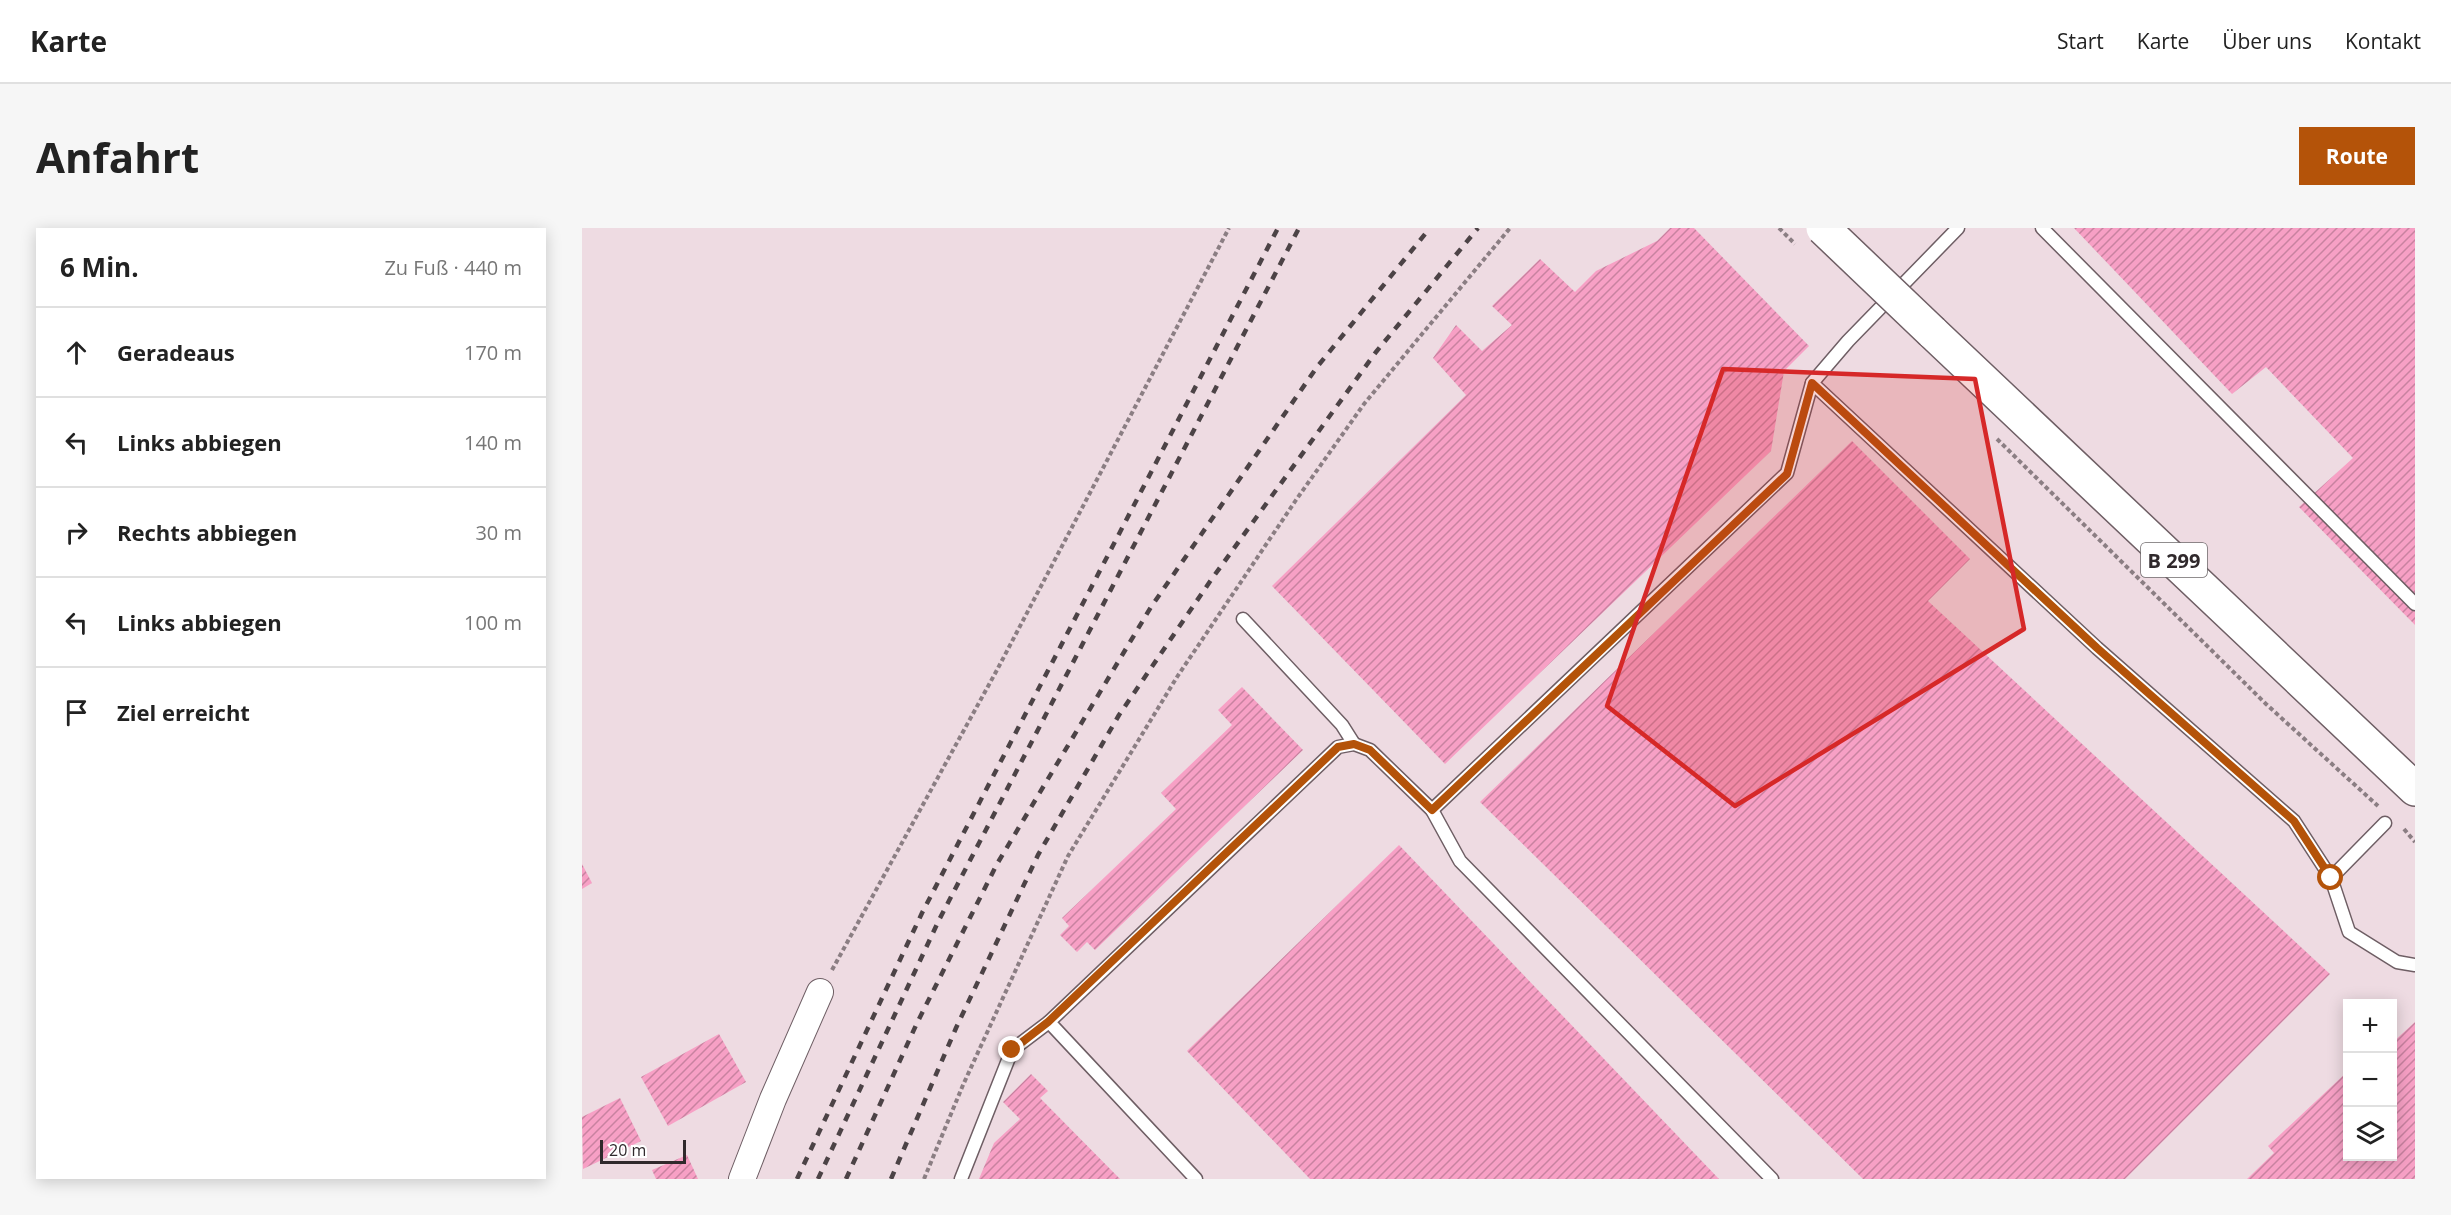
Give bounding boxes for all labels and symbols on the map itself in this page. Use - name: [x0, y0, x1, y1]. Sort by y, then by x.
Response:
- road number: B 299: [2141, 543, 2207, 577]
- route start: [2317, 864, 2343, 890]
- route end: [998, 1036, 1024, 1062]
- scale bar: [600, 1137, 686, 1164]

